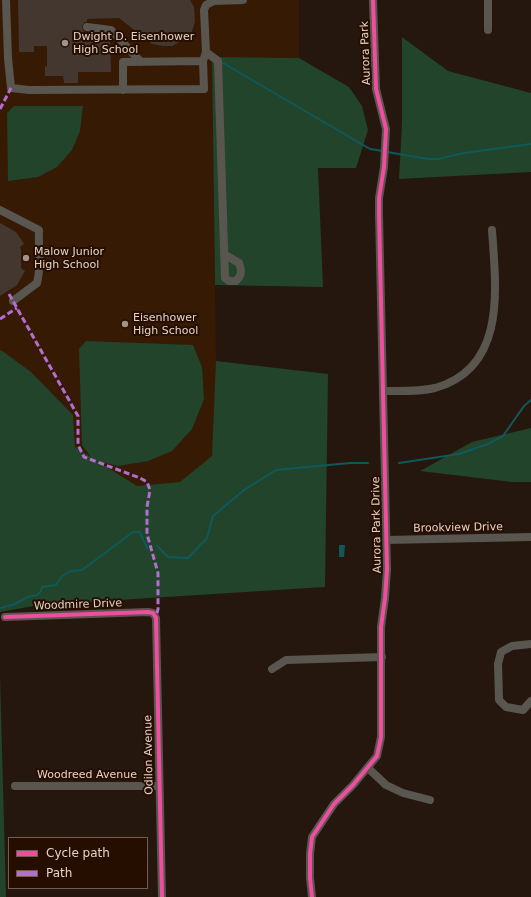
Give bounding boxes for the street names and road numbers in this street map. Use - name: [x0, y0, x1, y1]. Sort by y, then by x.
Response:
- street label: Aurora Park: [358, 21, 374, 85]
- street label: Aurora Park Drive: [370, 476, 384, 574]
- street label: Brookview Drive: [413, 521, 503, 535]
- street label: Woodmire Drive: [34, 597, 122, 613]
- street label: Odilon Avenue: [142, 715, 156, 795]
- street label: Woodreed Avenue: [37, 768, 137, 782]

